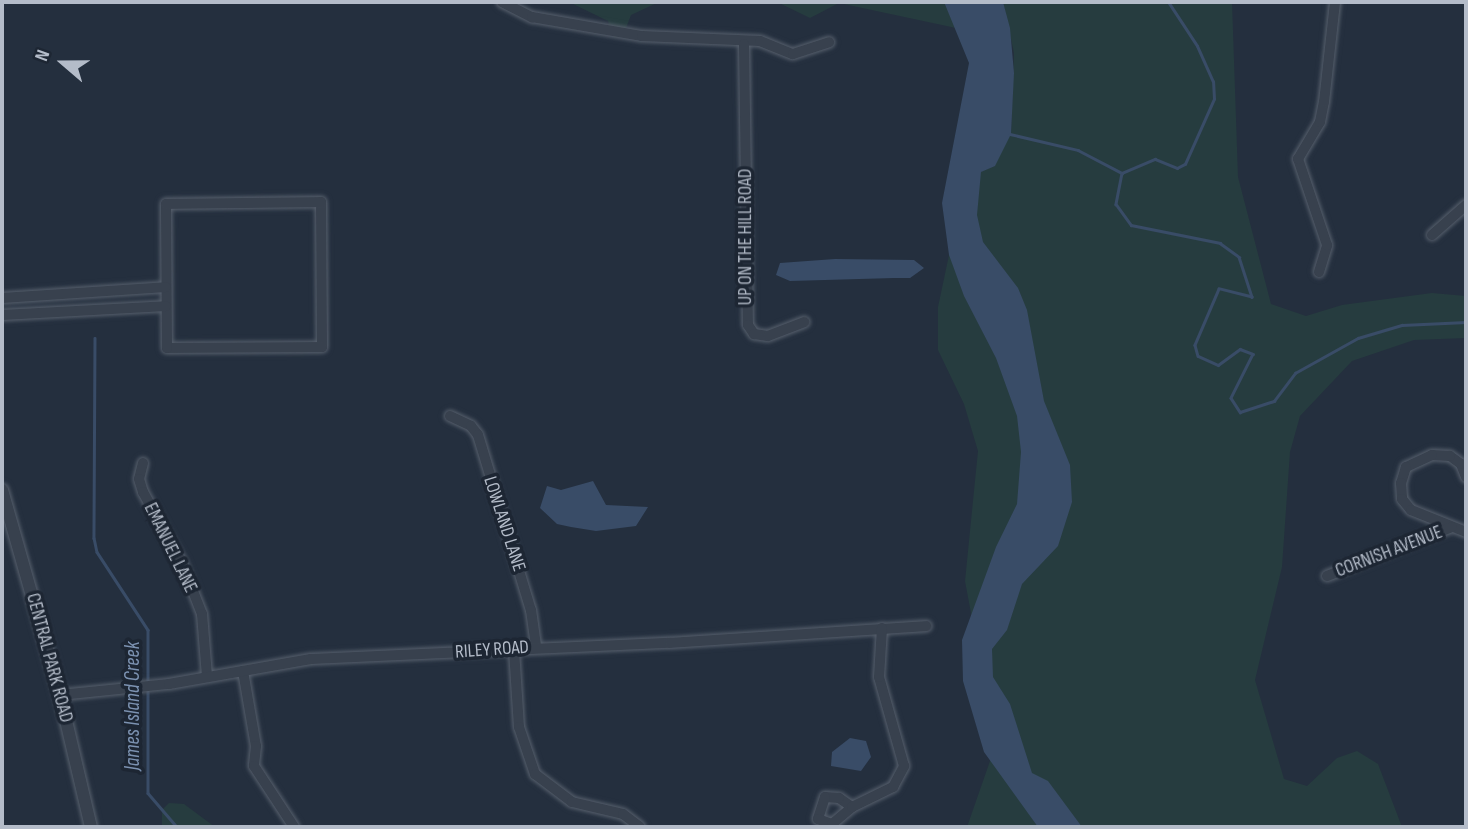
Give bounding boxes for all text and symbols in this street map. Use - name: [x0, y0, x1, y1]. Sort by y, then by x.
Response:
- north arrow: [28, 28, 98, 98]
- text: N: [30, 47, 55, 64]
- street label: UP ON THE HILL ROAD: [735, 169, 757, 305]
- street label: LOWLAND LANE: [478, 474, 530, 574]
- street label: EMANUEL LANE: [138, 499, 202, 597]
- street label: CORNISH AVENUE: [1332, 521, 1446, 583]
- street label: CENTRAL PARK ROAD: [21, 591, 77, 725]
- street label: RILEY ROAD: [454, 636, 530, 664]
- water label: James Island Creek: [120, 641, 146, 771]

